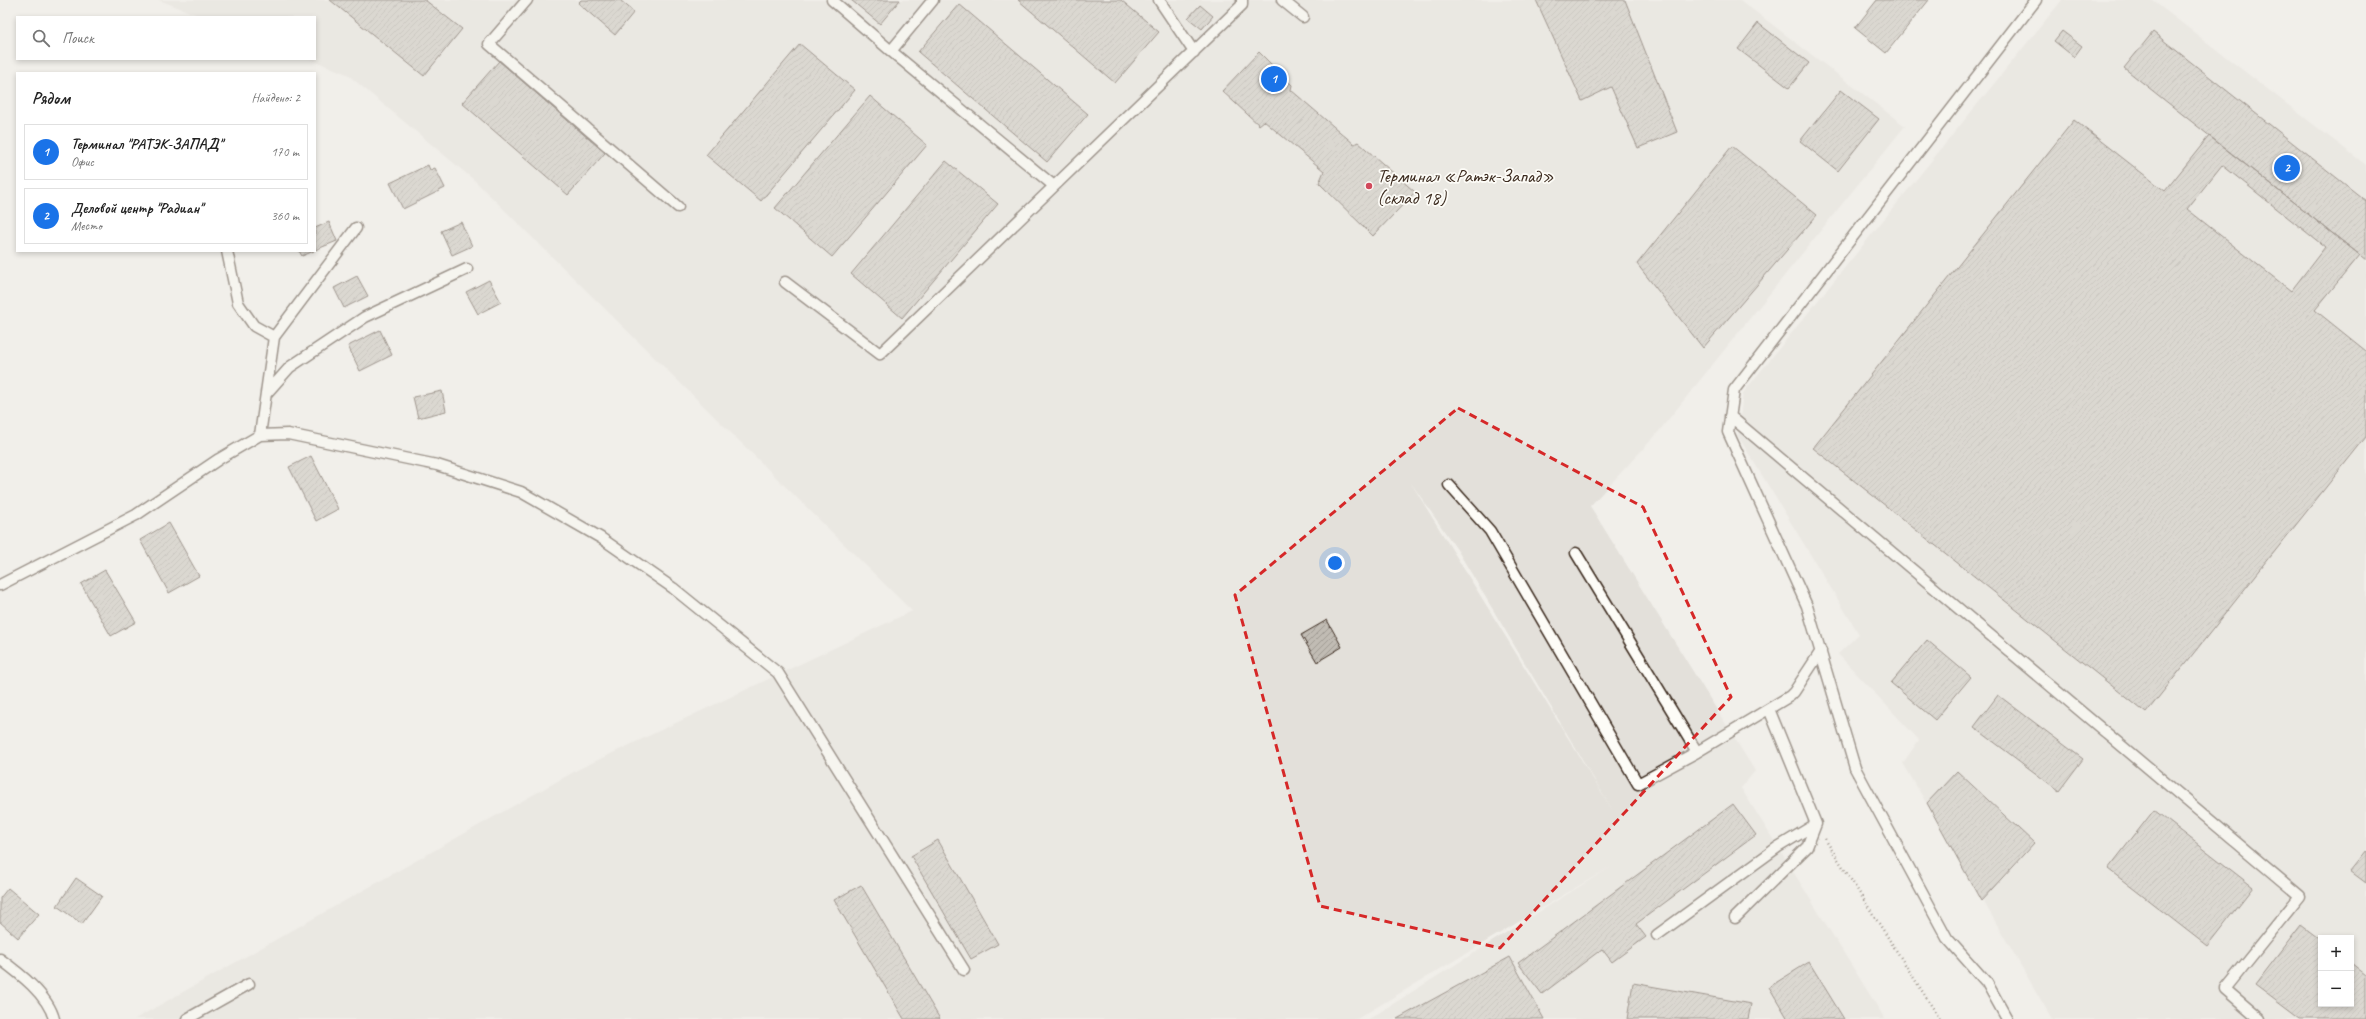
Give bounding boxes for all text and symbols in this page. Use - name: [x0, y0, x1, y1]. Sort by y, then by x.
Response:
- search box: [16, 16, 316, 60]
- icon: search: [30, 27, 52, 49]
- text: Поиск: [62, 29, 94, 48]
- pin: 1: [1261, 64, 1287, 94]
- text: Рядом: [32, 88, 70, 109]
- text: Найдено: 2: [252, 90, 300, 106]
- text: Терминал "РАТЭК-ЗАПАД": [71, 135, 222, 154]
- text: 1: [43, 144, 49, 160]
- text: 170 m: [271, 144, 299, 160]
- pin: 2: [2274, 153, 2300, 183]
- text: Офис: [71, 154, 94, 170]
- place label: Терминал «Ратэк-Запад» (склад 18): [1377, 164, 1554, 210]
- marker: Терминал «Ратэк-Запад» (склад 18): [1364, 181, 1374, 191]
- text: Деловой центр "Радиан": [71, 199, 203, 218]
- text: 2: [43, 208, 49, 224]
- text: 360 m: [271, 208, 299, 224]
- text: Место: [71, 218, 102, 234]
- your location: [1325, 553, 1345, 573]
- map controls: [2318, 935, 2354, 1007]
- button: +: [2318, 935, 2354, 971]
- button: −: [2318, 971, 2354, 1007]

